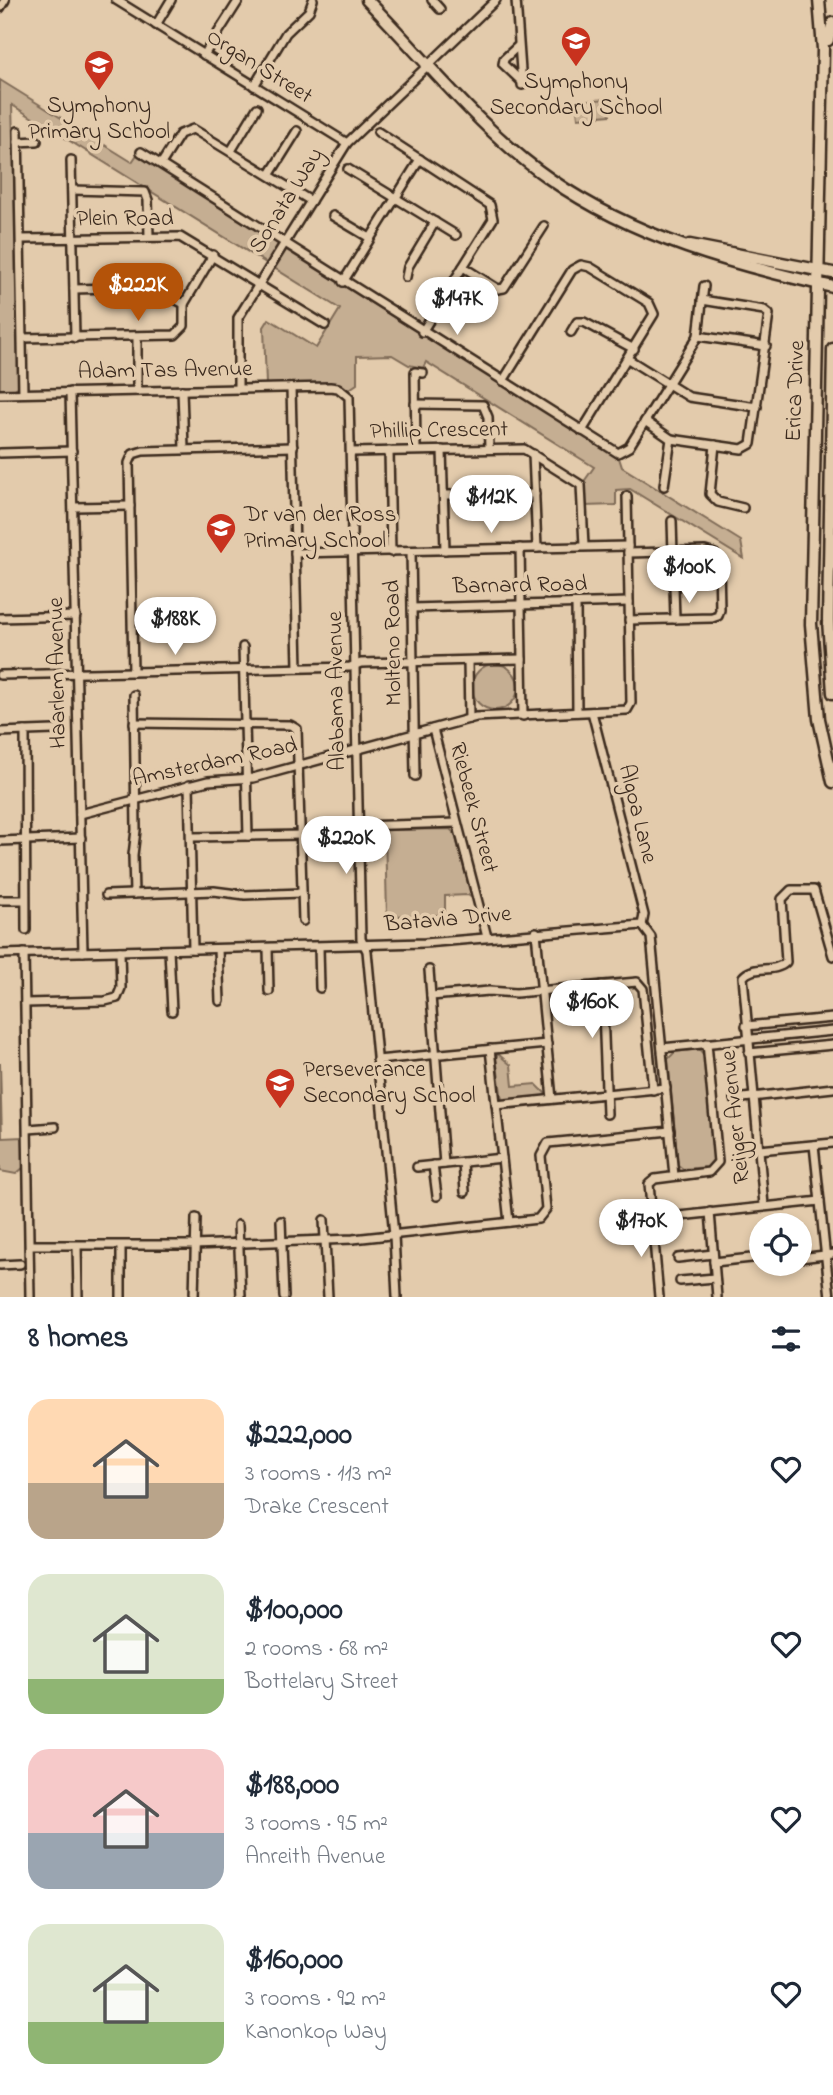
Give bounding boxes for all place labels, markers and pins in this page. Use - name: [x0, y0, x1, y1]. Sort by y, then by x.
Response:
- school or university icon: Symphony Secondary School: [559, 24, 593, 68]
- school or university icon: Symphony Primary School: [82, 48, 116, 92]
- place label: Symphony Secondary School: [490, 66, 662, 127]
- place label: Symphony Primary School: [28, 90, 170, 151]
- pin: $222K: [89, 264, 187, 323]
- pin: $147K: [408, 278, 506, 337]
- pin: $112K: [442, 476, 540, 535]
- place label: Dr van der Ross Primary School: [243, 499, 396, 560]
- school or university icon: Dr van der Ross Primary School: [204, 511, 238, 555]
- pin: $100K: [640, 546, 738, 605]
- pin: $188K: [126, 598, 224, 657]
- pin: $220K: [297, 816, 395, 876]
- pin: $160K: [543, 981, 641, 1040]
- place label: Perseverance Secondary School: [303, 1054, 476, 1115]
- school or university icon: Perseverance Secondary School: [263, 1066, 297, 1110]
- pin: $170K: [592, 1200, 690, 1259]

